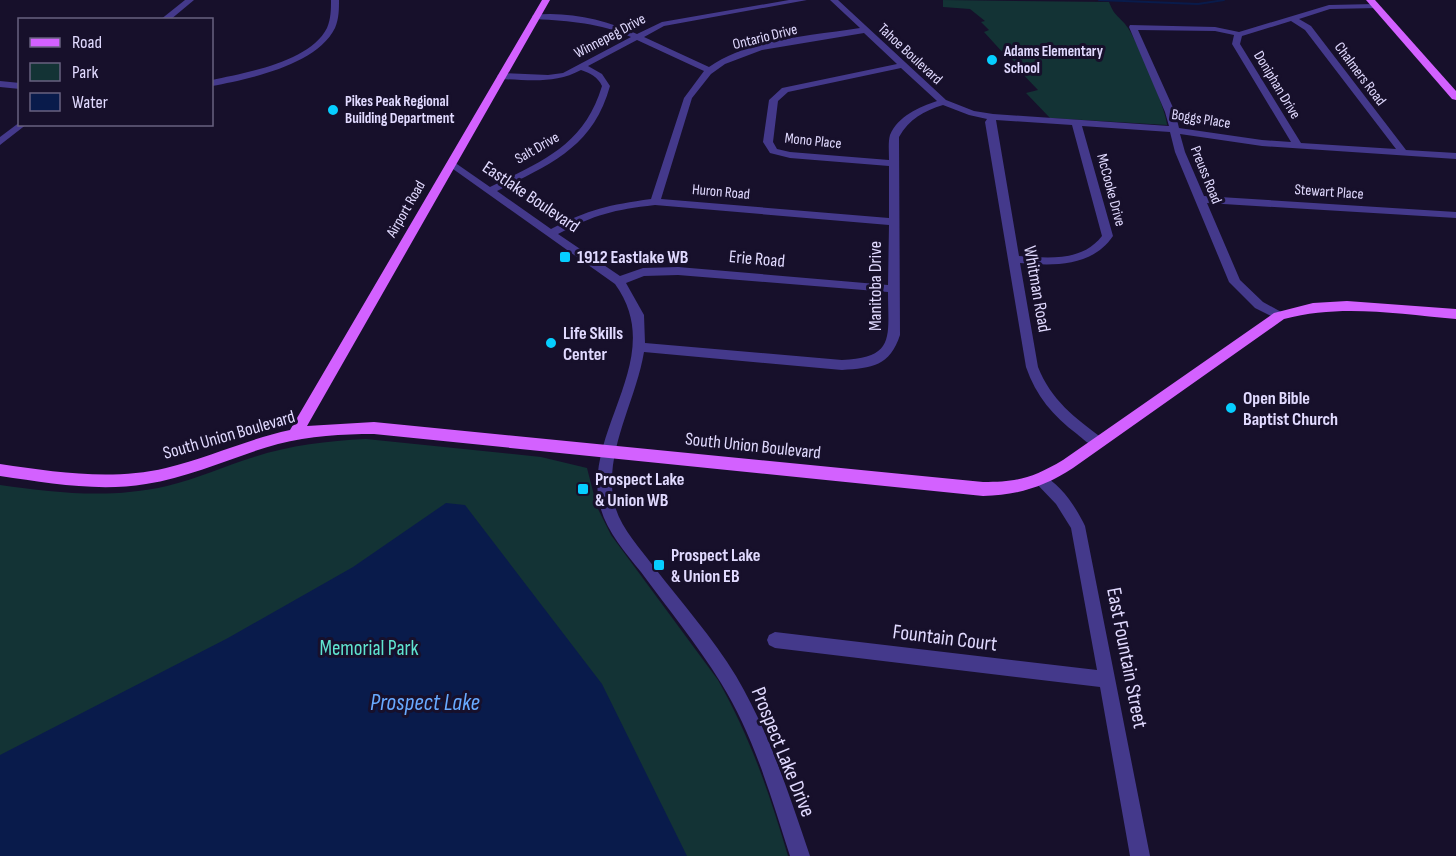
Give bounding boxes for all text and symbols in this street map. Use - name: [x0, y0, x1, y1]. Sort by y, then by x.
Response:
- street label: Winnepeg Drive: [571, 9, 649, 63]
- legend: [18, 18, 213, 126]
- street label: Tahoe Boulevard: [874, 19, 946, 89]
- street label: Ontario Drive: [731, 20, 799, 54]
- text: Road: [72, 32, 102, 53]
- street label: Chalmers Road: [1330, 38, 1390, 110]
- place label: Adams Elementary School: [1003, 42, 1104, 78]
- street label: Doniphan Drive: [1249, 47, 1305, 123]
- marker: Adams Elementary School: [985, 53, 999, 67]
- text: Park: [72, 62, 98, 83]
- text: Water: [72, 92, 108, 113]
- place label: Pikes Peak Regional Building Department: [345, 92, 454, 128]
- marker: Pikes Peak Regional Building Department: [326, 103, 340, 117]
- street label: Boggs Place: [1170, 105, 1232, 133]
- street label: Salt Drive: [511, 128, 563, 168]
- street label: Mono Place: [784, 129, 842, 153]
- street label: Preuss Road: [1186, 143, 1226, 207]
- street label: McCooke Drive: [1092, 152, 1130, 228]
- street label: Eastlake Boulevard: [479, 157, 583, 237]
- street label: Airport Road: [382, 177, 430, 242]
- street label: Huron Road: [691, 180, 751, 204]
- street label: Stewart Place: [1294, 180, 1364, 204]
- street label: Manitoba Drive: [865, 241, 886, 331]
- street label: Whitman Road: [1019, 244, 1055, 334]
- street label: Erie Road: [728, 246, 786, 272]
- place label: 1912 Eastlake WB: [577, 247, 689, 268]
- marker: 1912 Eastlake WB: [558, 250, 572, 264]
- place label: Life Skills Center: [563, 323, 623, 365]
- marker: Life Skills Center: [544, 336, 558, 350]
- place label: Open Bible Baptist Church: [1243, 388, 1338, 430]
- marker: Open Bible Baptist Church: [1224, 401, 1238, 415]
- street label: South Union Boulevard: [161, 406, 297, 464]
- street label: South Union Boulevard: [684, 428, 822, 464]
- place label: Prospect Lake & Union WB: [595, 469, 684, 511]
- marker: Prospect Lake & Union WB: [576, 482, 590, 496]
- place label: Prospect Lake & Union EB: [671, 545, 760, 587]
- marker: Prospect Lake & Union EB: [652, 558, 666, 572]
- street label: East Fountain Street: [1101, 585, 1153, 731]
- street label: Fountain Court: [891, 619, 999, 657]
- park label: Memorial Park: [319, 636, 419, 661]
- street label: Prospect Lake Drive: [746, 683, 820, 821]
- water label: Prospect Lake: [370, 688, 480, 717]

